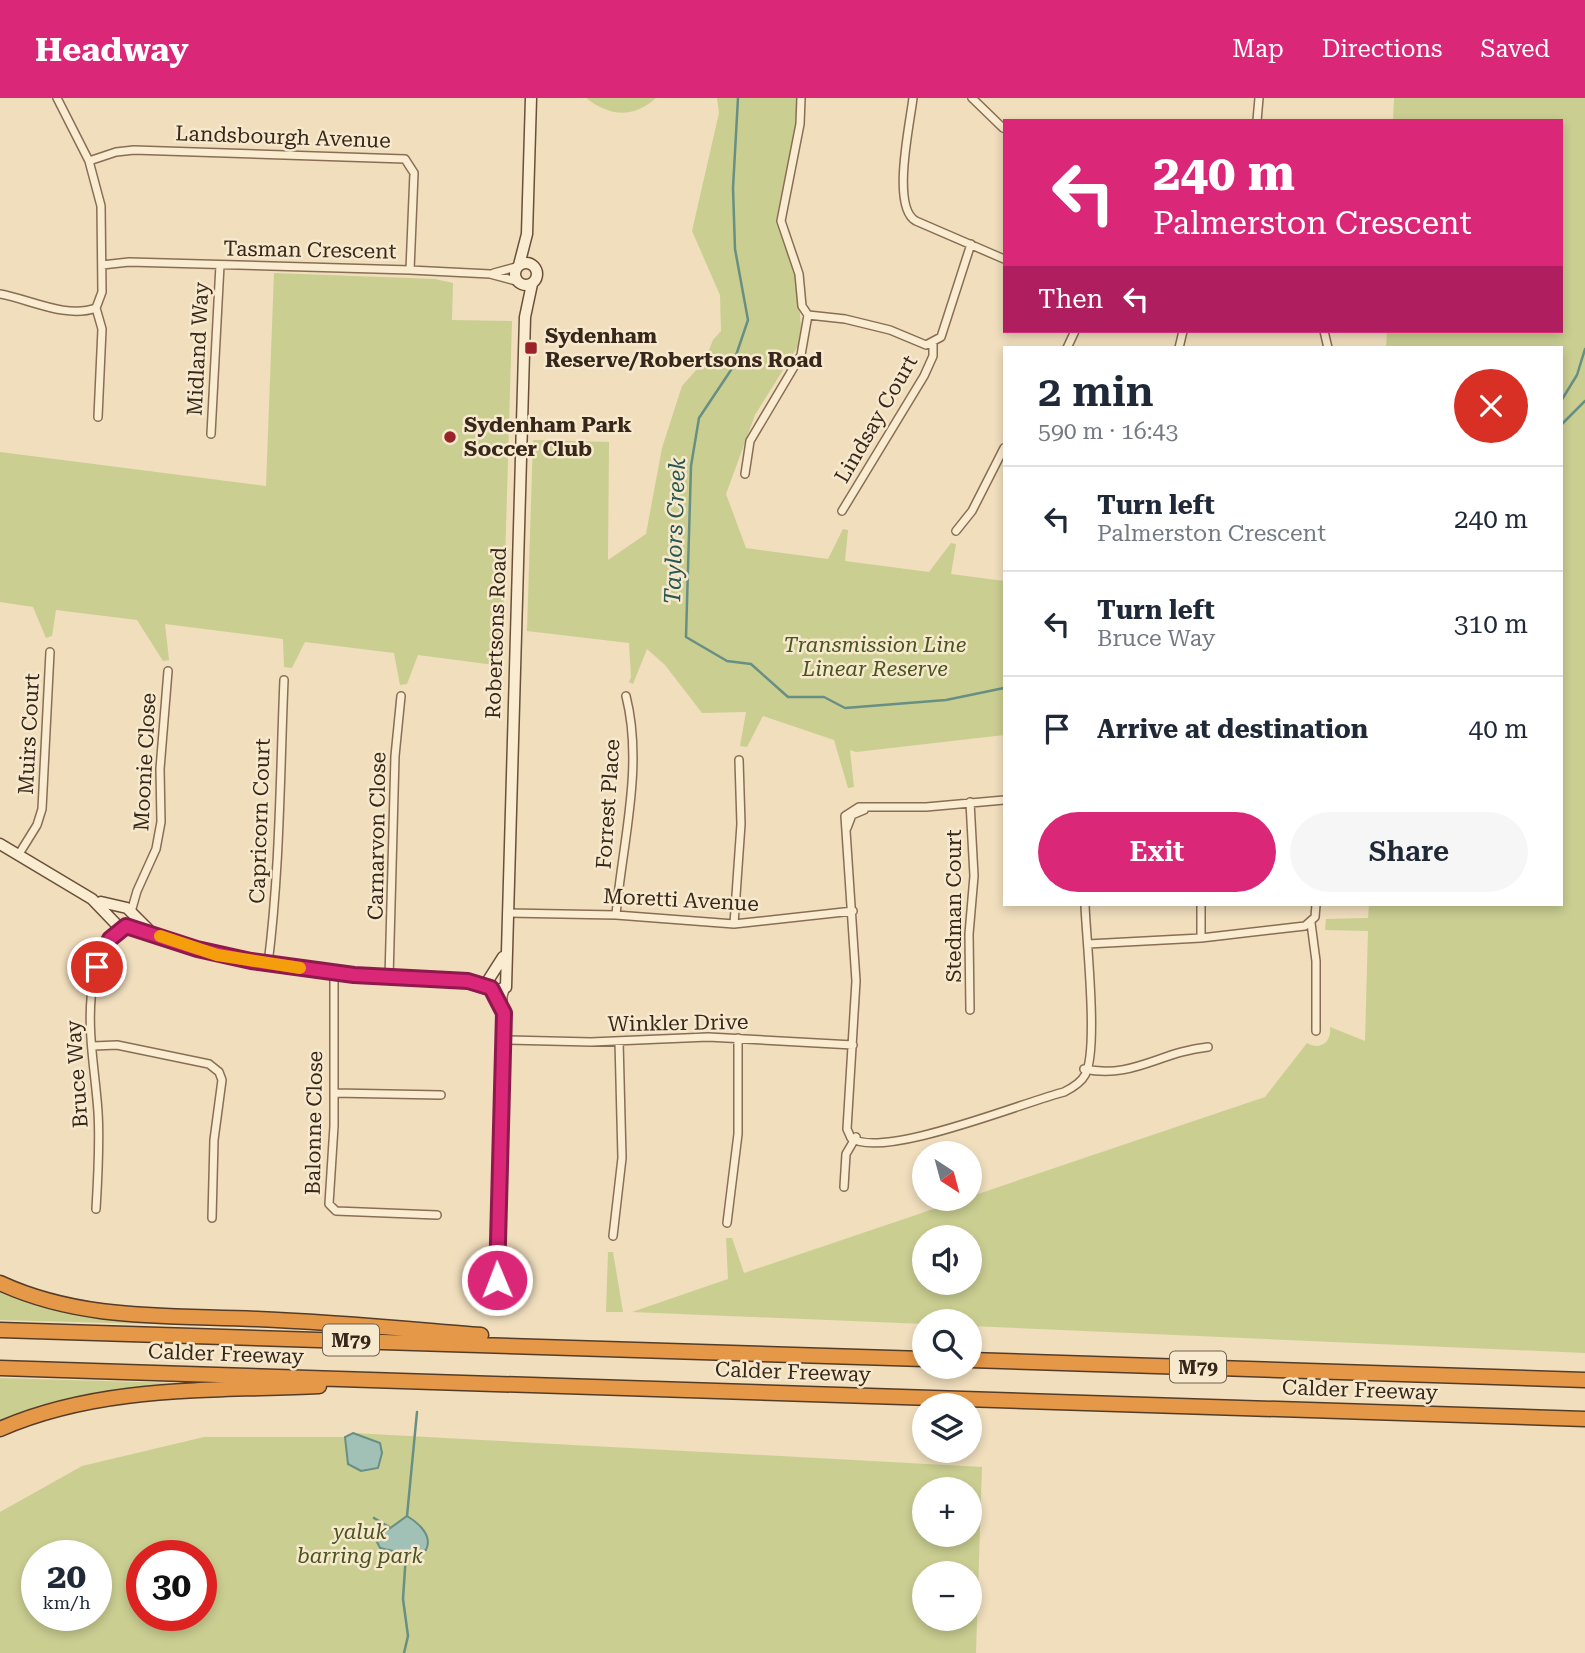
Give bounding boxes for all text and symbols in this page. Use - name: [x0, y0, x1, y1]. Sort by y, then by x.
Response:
- text: Headway: [35, 30, 189, 69]
- text: Map: [1232, 35, 1284, 63]
- text: Directions: [1322, 35, 1442, 63]
- text: Saved: [1480, 35, 1550, 63]
- street label: Landsbourgh Avenue: [175, 121, 391, 153]
- text: 240 m: [1153, 145, 1295, 202]
- icon: left: [1038, 147, 1129, 238]
- text: Palmerston Crescent: [1153, 204, 1472, 242]
- street label: Tasman Crescent: [223, 236, 397, 264]
- icon: left: [1117, 280, 1155, 318]
- street label: Midland Way: [183, 281, 214, 417]
- text: Then: [1038, 284, 1103, 314]
- place label: Sydenham Reserve/Robertsons Road: [545, 324, 822, 372]
- marker: Sydenham Reserve/Robertsons Road: [523, 340, 539, 356]
- street label: Lindsay Court: [830, 351, 922, 487]
- text: 2 min: [1038, 367, 1154, 416]
- button: close: [1454, 369, 1528, 443]
- place label: Sydenham Park Soccer Club: [464, 413, 632, 461]
- text: 590 m · 16:43: [1038, 418, 1178, 445]
- marker: Sydenham Park Soccer Club: [442, 429, 458, 445]
- water label: Taylors Creek: [659, 456, 691, 605]
- text: Turn left: [1097, 490, 1215, 520]
- icon: left: [1038, 500, 1076, 538]
- text: 240 m: [1454, 504, 1528, 534]
- text: Palmerston Crescent: [1097, 520, 1326, 547]
- street label: Robertsons Road: [481, 546, 511, 719]
- text: Turn left: [1097, 595, 1215, 625]
- icon: left: [1038, 605, 1076, 643]
- text: 310 m: [1454, 609, 1528, 639]
- text: Bruce Way: [1097, 625, 1215, 652]
- park label: Transmission Line Linear Reserve: [784, 633, 966, 681]
- street label: Muirs Court: [14, 673, 44, 795]
- street label: Moonie Close: [129, 692, 161, 832]
- icon: arrive: [1038, 710, 1076, 748]
- text: Arrive at destination: [1097, 714, 1368, 744]
- text: 40 m: [1469, 714, 1528, 744]
- street label: Capricorn Court: [245, 738, 275, 904]
- street label: Forrest Place: [591, 738, 625, 870]
- street label: Carnarvon Close: [364, 752, 390, 920]
- button: Exit: [1038, 812, 1276, 892]
- button: Share: [1290, 812, 1528, 892]
- street label: Stedman Court: [942, 829, 966, 983]
- street label: Moretti Avenue: [603, 884, 759, 916]
- pin: [67, 937, 127, 997]
- icon: arrive: [78, 948, 116, 986]
- street label: Winkler Drive: [607, 1010, 749, 1036]
- street label: Bruce Way: [61, 1019, 93, 1129]
- street label: Balonne Close: [301, 1051, 327, 1195]
- north arrow: [912, 1141, 982, 1211]
- map controls: [912, 1141, 982, 1631]
- button: sound: [912, 1225, 982, 1295]
- position arrow: [460, 1243, 534, 1317]
- button: search: [912, 1309, 982, 1379]
- road number: M79: [323, 1324, 379, 1356]
- street label: Calder Freeway: [148, 1339, 305, 1369]
- road number: M79: [1170, 1352, 1226, 1382]
- street label: Calder Freeway: [715, 1357, 872, 1387]
- street label: Calder Freeway: [1282, 1375, 1439, 1405]
- button: layers: [912, 1393, 982, 1463]
- button: +: [912, 1477, 982, 1547]
- park label: yaluk barring park: [297, 1520, 423, 1568]
- speed limit sign: 30: [126, 1540, 217, 1631]
- text: 20: [47, 1556, 86, 1597]
- button: −: [912, 1561, 982, 1631]
- text: km/h: [42, 1592, 91, 1613]

